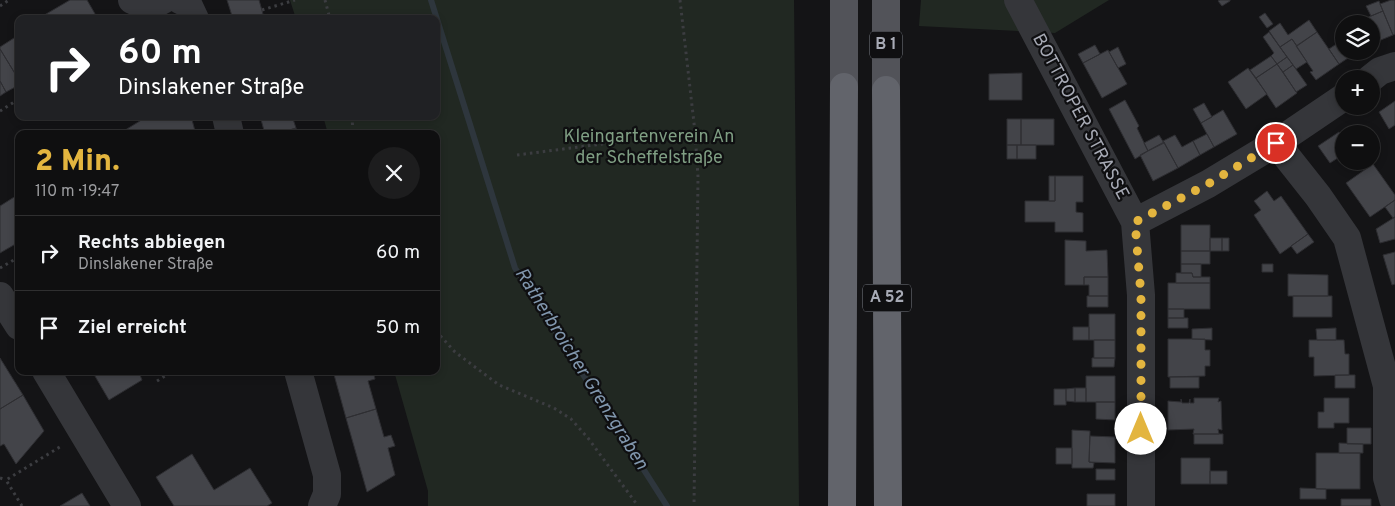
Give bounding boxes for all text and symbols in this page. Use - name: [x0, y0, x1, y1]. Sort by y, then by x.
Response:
- map controls: [1335, 15, 1380, 170]
- button: layers: [1335, 15, 1380, 60]
- street label: BOTTROPER STRASSE: [1026, 30, 1134, 204]
- text: 60 m: [118, 32, 202, 76]
- road number: B 1: [870, 32, 902, 58]
- icon: right: [35, 35, 100, 100]
- button: +: [1335, 70, 1380, 115]
- text: Dinslakener Straße: [118, 75, 304, 102]
- pin: [1255, 122, 1297, 164]
- button: −: [1335, 125, 1380, 170]
- park label: Kleingartenverein An der Scheffelstraße: [564, 126, 734, 170]
- icon: arrive: [1262, 129, 1290, 157]
- text: 2 Min.: [35, 144, 120, 181]
- button: close: [368, 147, 420, 199]
- text: 110 m · 19:47: [35, 182, 119, 202]
- text: Rechts abbiegen: [78, 231, 226, 255]
- icon: right: [35, 239, 63, 267]
- text: 60 m: [376, 241, 420, 265]
- text: Dinslakener Straße: [78, 255, 213, 275]
- water label: Ratherbroicher Grenzgraben: [509, 263, 653, 475]
- road number: A 52: [863, 284, 911, 312]
- icon: arrive: [35, 314, 63, 342]
- text: Ziel erreicht: [78, 316, 187, 340]
- text: 50 m: [375, 316, 420, 340]
- position arrow: [1114, 402, 1166, 454]

